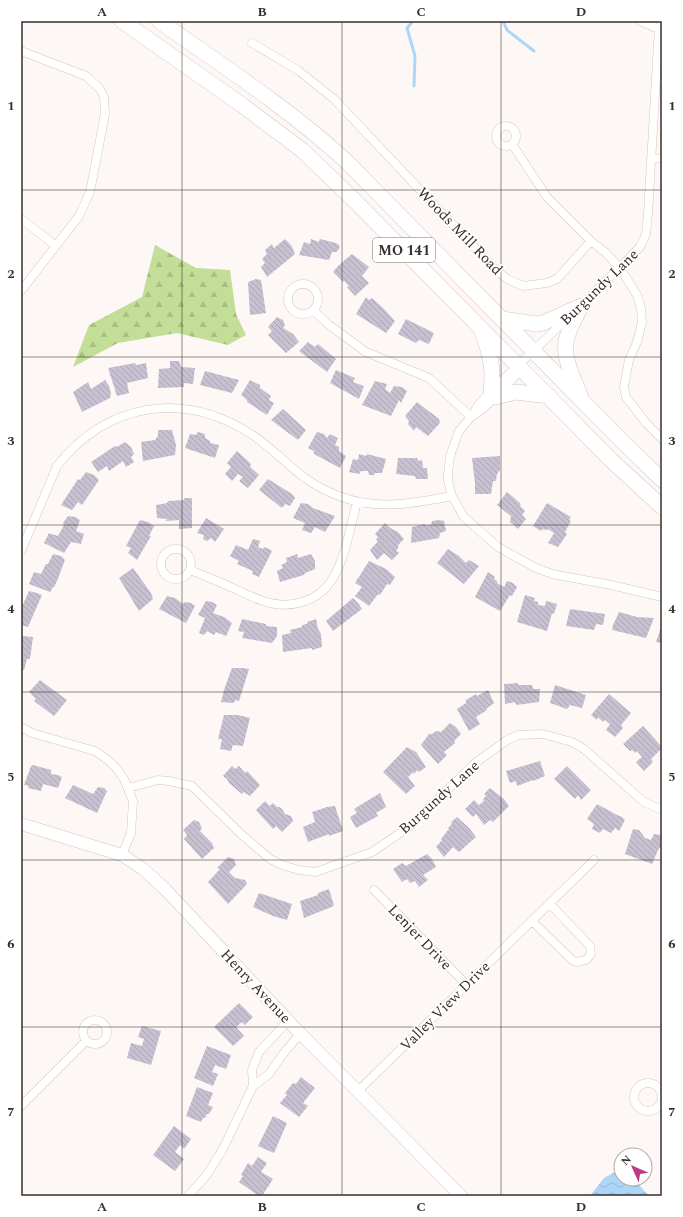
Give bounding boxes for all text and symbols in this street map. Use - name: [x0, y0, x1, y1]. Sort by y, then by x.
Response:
- text: A: [97, 2, 107, 22]
- text: B: [257, 2, 267, 22]
- text: C: [416, 2, 426, 22]
- text: D: [576, 2, 586, 22]
- text: 1: [7, 96, 15, 116]
- text: 1: [668, 96, 676, 116]
- street label: Woods Mill Road: [411, 182, 508, 281]
- road number: MO 141: [373, 238, 435, 262]
- street label: Burgundy Lane: [555, 244, 644, 331]
- text: 2: [7, 264, 15, 284]
- text: 2: [668, 264, 676, 284]
- text: 3: [7, 431, 15, 451]
- text: 3: [668, 431, 676, 451]
- text: 4: [7, 599, 15, 619]
- text: 4: [668, 599, 676, 619]
- street label: Burgundy Lane: [394, 755, 485, 840]
- text: 5: [7, 767, 15, 787]
- text: 5: [668, 767, 676, 787]
- street label: Lenjer Drive: [382, 899, 457, 975]
- text: 6: [7, 934, 15, 954]
- text: 6: [668, 934, 676, 954]
- street label: Henry Avenue: [215, 944, 296, 1029]
- street label: Valley View Drive: [395, 956, 496, 1057]
- text: 7: [7, 1102, 15, 1122]
- text: 7: [668, 1102, 676, 1122]
- north arrow: [613, 1147, 653, 1187]
- text: N: [617, 1151, 635, 1169]
- text: A: [97, 1197, 107, 1217]
- text: B: [257, 1197, 267, 1217]
- text: C: [416, 1197, 426, 1217]
- text: D: [576, 1197, 586, 1217]

